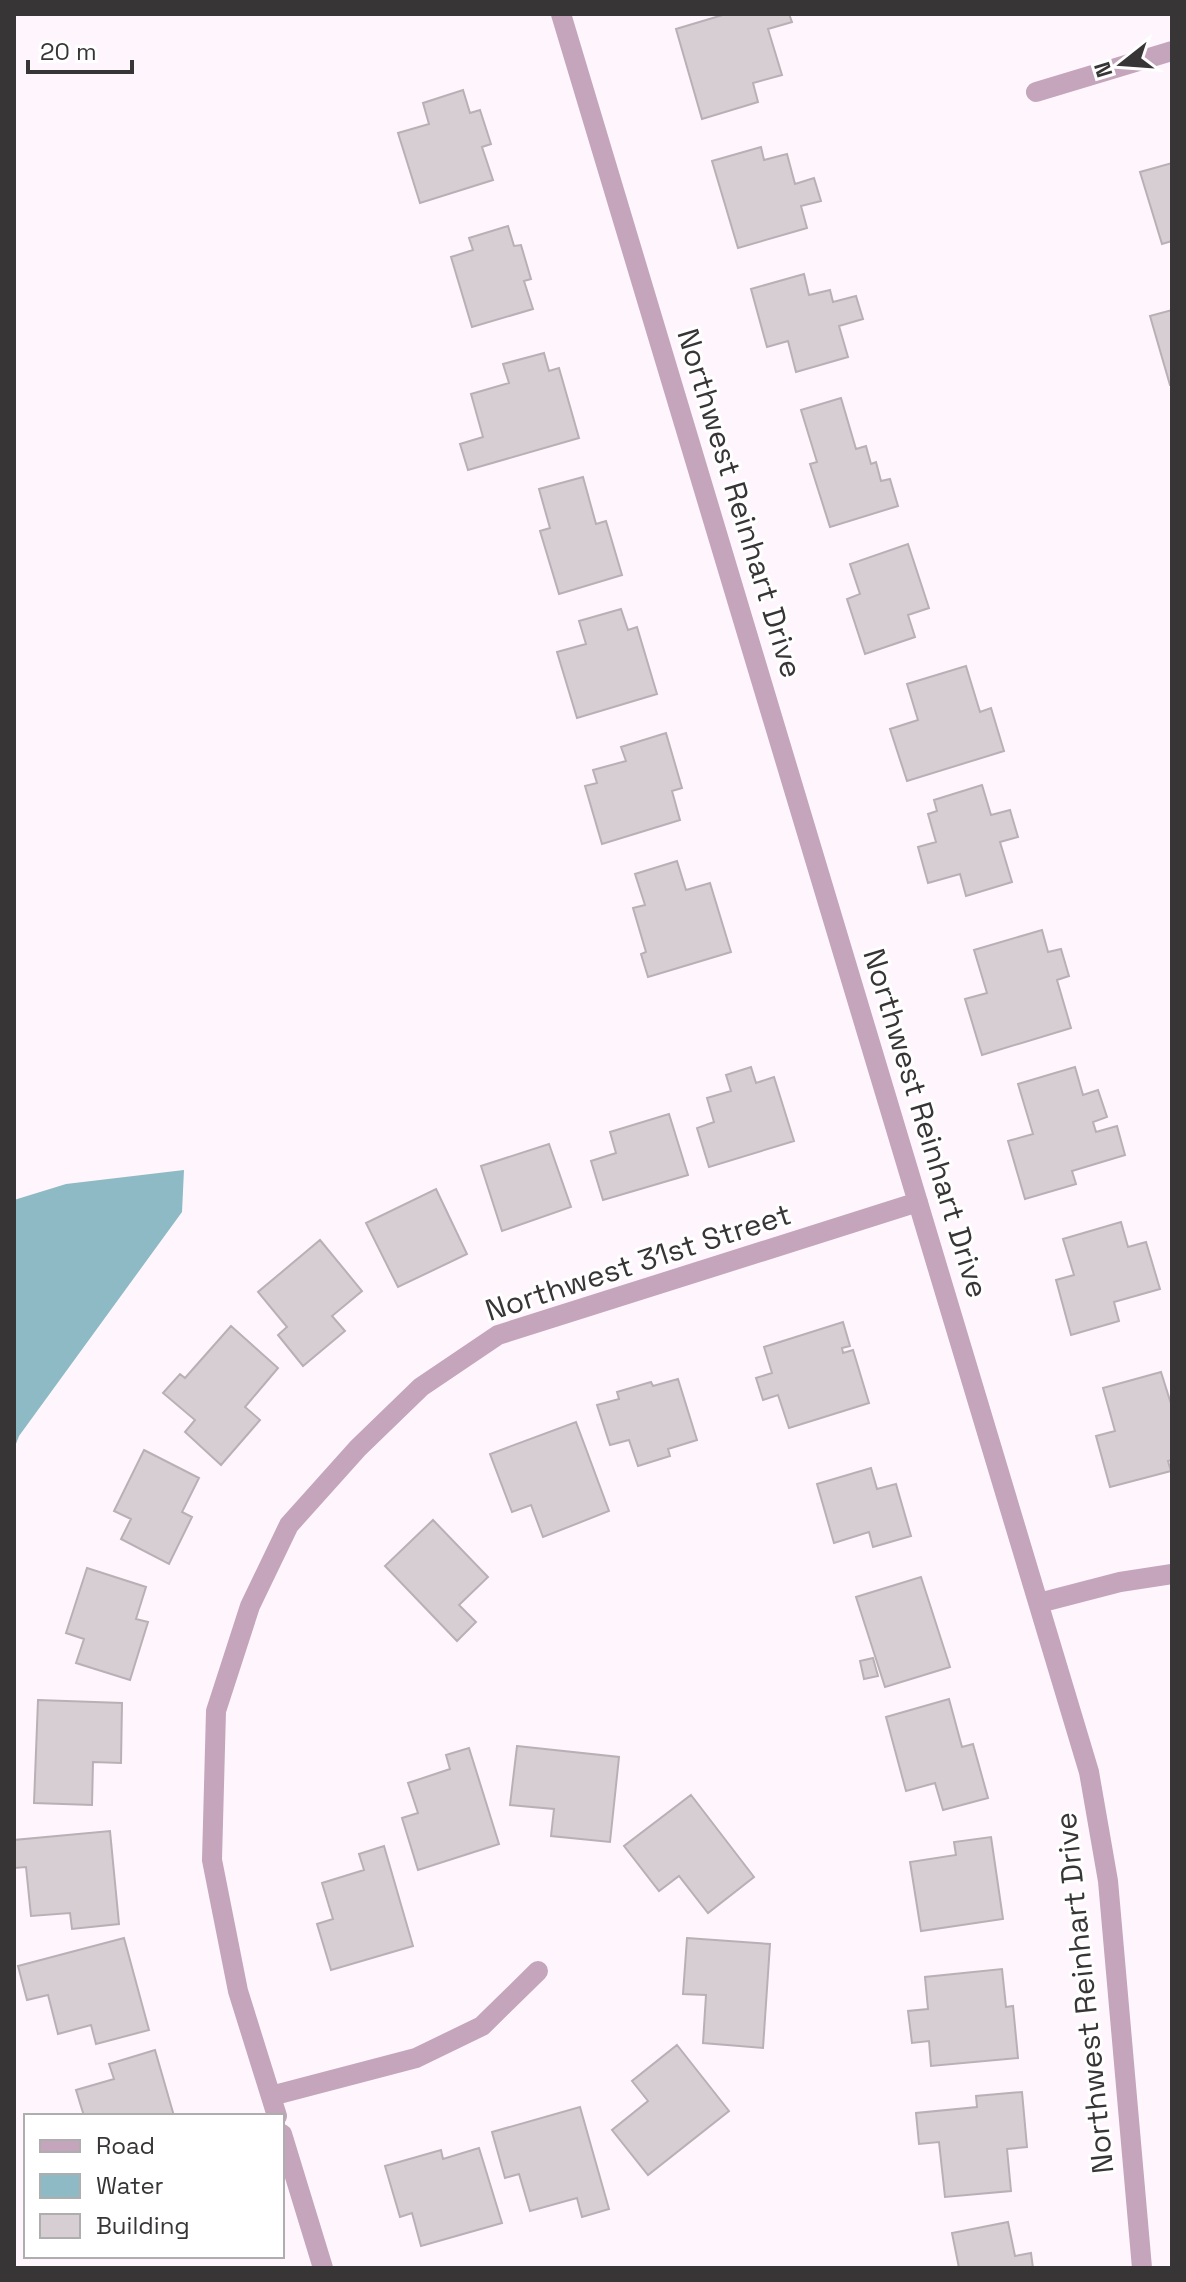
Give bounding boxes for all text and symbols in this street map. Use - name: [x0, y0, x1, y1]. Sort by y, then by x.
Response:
- scale bar: [28, 24, 132, 74]
- north arrow: [1082, 24, 1162, 104]
- text: 20 m: [40, 36, 97, 67]
- text: N: [1087, 59, 1118, 81]
- street label: Northwest Reinhart Drive: [668, 324, 812, 682]
- street label: Northwest Reinhart Drive: [854, 944, 998, 1302]
- street label: Northwest 31st Street: [480, 1194, 796, 1330]
- street label: Northwest Reinhart Drive: [1046, 1810, 1122, 2176]
- legend: [24, 2114, 284, 2258]
- text: Road: [96, 2130, 155, 2161]
- text: Water: [96, 2170, 164, 2201]
- text: Building: [96, 2210, 190, 2241]

